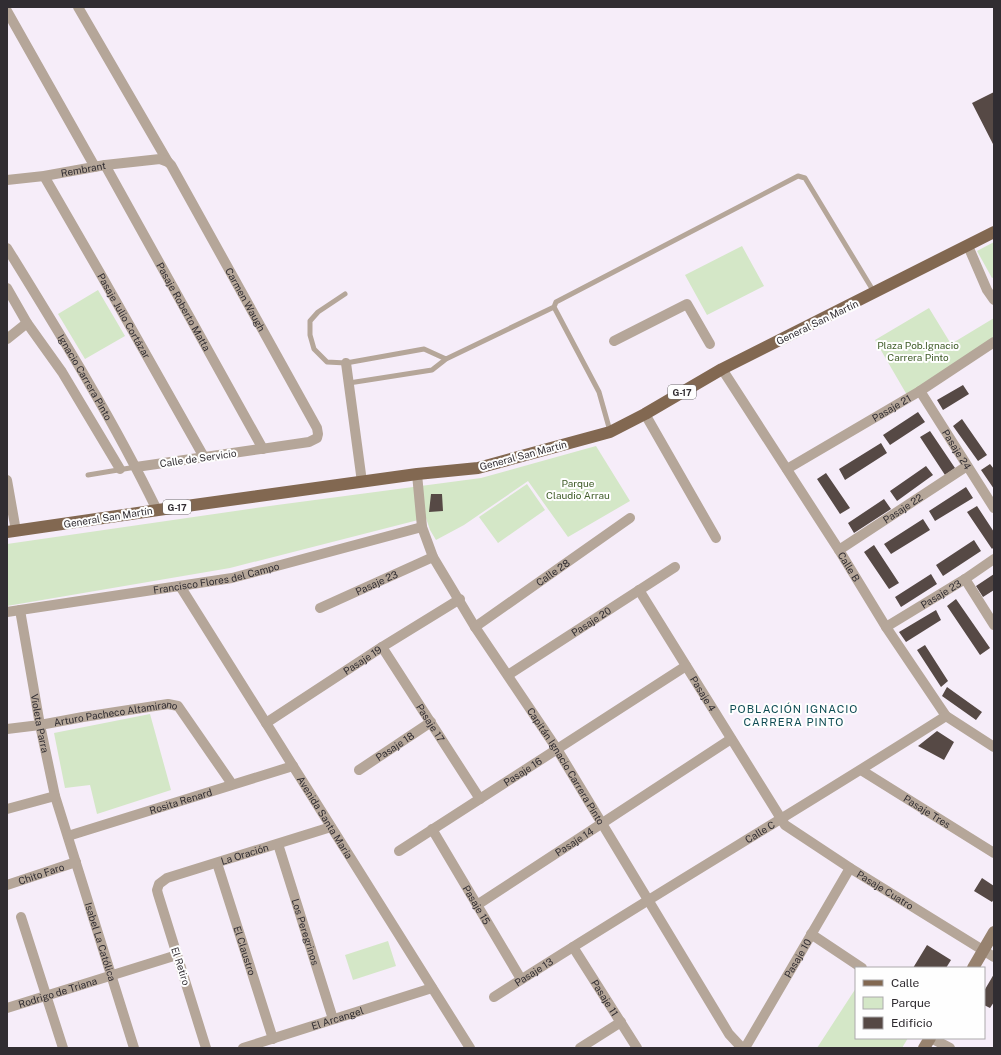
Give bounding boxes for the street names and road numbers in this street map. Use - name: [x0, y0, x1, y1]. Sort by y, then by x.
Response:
- street label: Rembrant: [60, 159, 107, 179]
- street label: Pasaje Roberto Matta: [154, 260, 213, 353]
- street label: Carmen Waugh: [223, 265, 268, 334]
- street label: Pasaje Julio Cortázar: [95, 271, 153, 361]
- street label: General San Martín: [774, 297, 860, 347]
- street label: Ignacio Carrera Pinto: [55, 332, 115, 423]
- road number: G-17: [668, 385, 696, 399]
- street label: Pasaje 21: [870, 392, 913, 424]
- street label: Pasaje 24: [940, 427, 974, 472]
- street label: General San Martín: [478, 438, 568, 472]
- street label: Calle de Servicio: [159, 447, 237, 469]
- street label: Pasaje 22: [880, 491, 925, 526]
- road number: G-17: [163, 500, 191, 514]
- street label: General San Martín: [63, 504, 154, 530]
- street label: Calle B: [835, 550, 863, 584]
- street label: Calle 28: [533, 556, 572, 588]
- street label: Francisco Flores del Campo: [152, 560, 281, 596]
- street label: Pasaje 23: [353, 568, 400, 597]
- street label: Pasaje 23: [918, 577, 963, 611]
- street label: Pasaje 20: [569, 604, 613, 639]
- street label: Pasaje 19: [341, 643, 384, 677]
- street label: Pasaje 4: [688, 674, 719, 714]
- street label: Violeta Parra: [29, 693, 52, 754]
- street label: Arturo Pacheco Altamirano: [53, 698, 179, 728]
- street label: Pasaje 17: [414, 701, 448, 744]
- street label: Capitán Ignacio Carrera Pinto: [525, 705, 607, 827]
- street label: Pasaje 18: [373, 729, 416, 763]
- street label: Pasaje 16: [501, 755, 544, 788]
- street label: Avenida Santa María: [295, 774, 356, 861]
- street label: Rosita Renard: [148, 786, 214, 816]
- street label: Pasaje Tres: [901, 792, 953, 830]
- street label: Calle C: [743, 818, 777, 845]
- street label: Pasaje 14: [553, 825, 596, 858]
- street label: La Oración: [219, 841, 270, 867]
- street label: Chito Faro: [17, 860, 66, 887]
- street label: Pasaje Cuatro: [855, 868, 916, 912]
- street label: Pasaje 15: [461, 883, 493, 926]
- street label: Los Peregrinos: [289, 897, 322, 967]
- street label: Isabel La Católica: [83, 901, 119, 983]
- street label: El Claustro: [231, 924, 258, 977]
- street label: Pasaje 10: [781, 936, 813, 980]
- street label: El Retiro: [169, 945, 193, 987]
- street label: Pasaje 13: [512, 955, 555, 988]
- street label: Rodrigo de Triana: [17, 974, 98, 1010]
- street label: Pasaje 11: [589, 977, 621, 1018]
- street label: El Arcangel: [310, 1004, 365, 1032]

